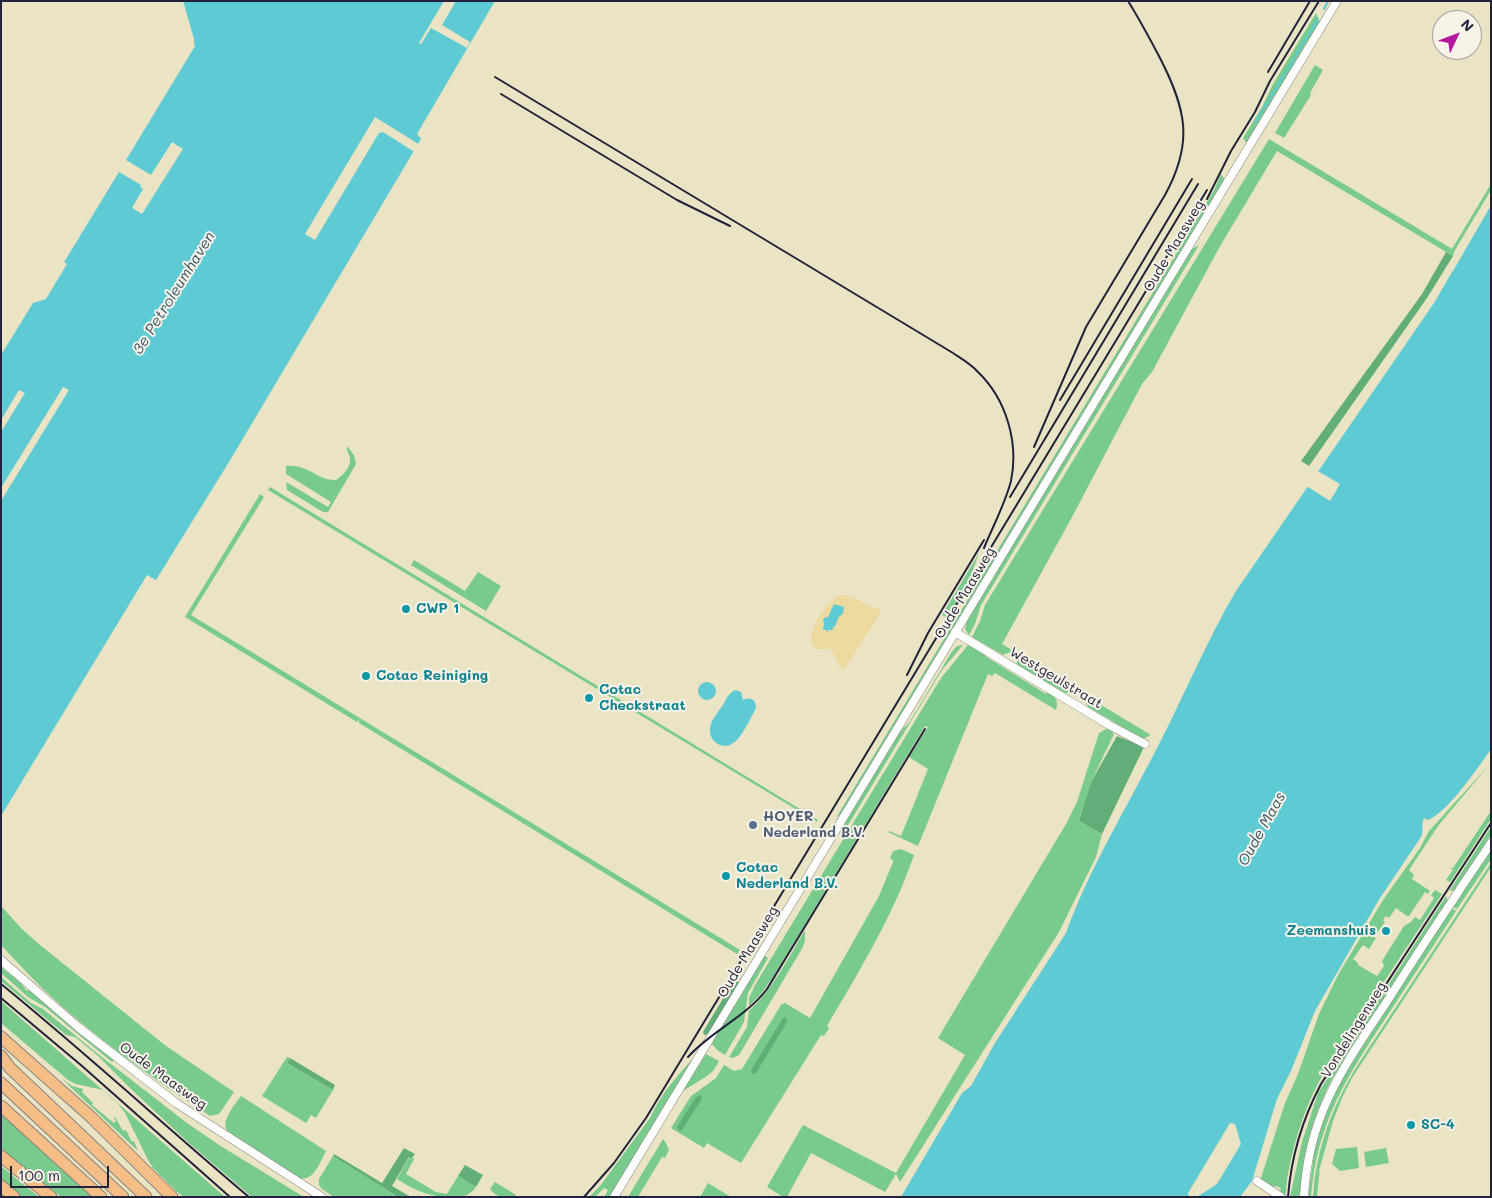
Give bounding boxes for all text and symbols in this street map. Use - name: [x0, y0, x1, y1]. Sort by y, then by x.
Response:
- north arrow: [1432, 10, 1482, 60]
- text: N: [1457, 15, 1478, 35]
- street label: Oude Maasweg: [1140, 197, 1208, 295]
- water label: 3e Petroleumhaven: [129, 228, 219, 358]
- street label: Oude Maasweg: [931, 544, 999, 642]
- place label: CWP 1: [416, 601, 459, 617]
- marker: CWP 1: [400, 603, 412, 615]
- street label: Westgeulstraat: [1006, 644, 1106, 712]
- place label: Cotac Reiniging: [376, 668, 488, 684]
- marker: Cotac Reiniging: [360, 670, 372, 682]
- place label: Cotac Checkstraat: [599, 682, 686, 714]
- marker: Cotac Checkstraat: [583, 692, 595, 704]
- water label: Oude Maas: [1234, 789, 1290, 869]
- place label: HOYER Nederland B.V.: [763, 809, 865, 842]
- marker: HOYER Nederland B.V.: [747, 819, 759, 831]
- place label: Cotac Nederland B.V.: [736, 860, 838, 892]
- marker: Cotac Nederland B.V.: [720, 870, 732, 882]
- street label: Oude Maasweg: [714, 903, 782, 1001]
- place label: Zeemanshuis: [1287, 923, 1376, 939]
- marker: Zeemanshuis: [1380, 925, 1392, 937]
- street label: Vondelingenweg: [1318, 979, 1390, 1081]
- street label: Oude Maasweg: [116, 1039, 210, 1113]
- place label: SC-4: [1421, 1117, 1455, 1133]
- marker: SC-4: [1405, 1119, 1417, 1131]
- scale bar: [12, 1156, 111, 1188]
- text: 100 m: [18, 1165, 60, 1185]

